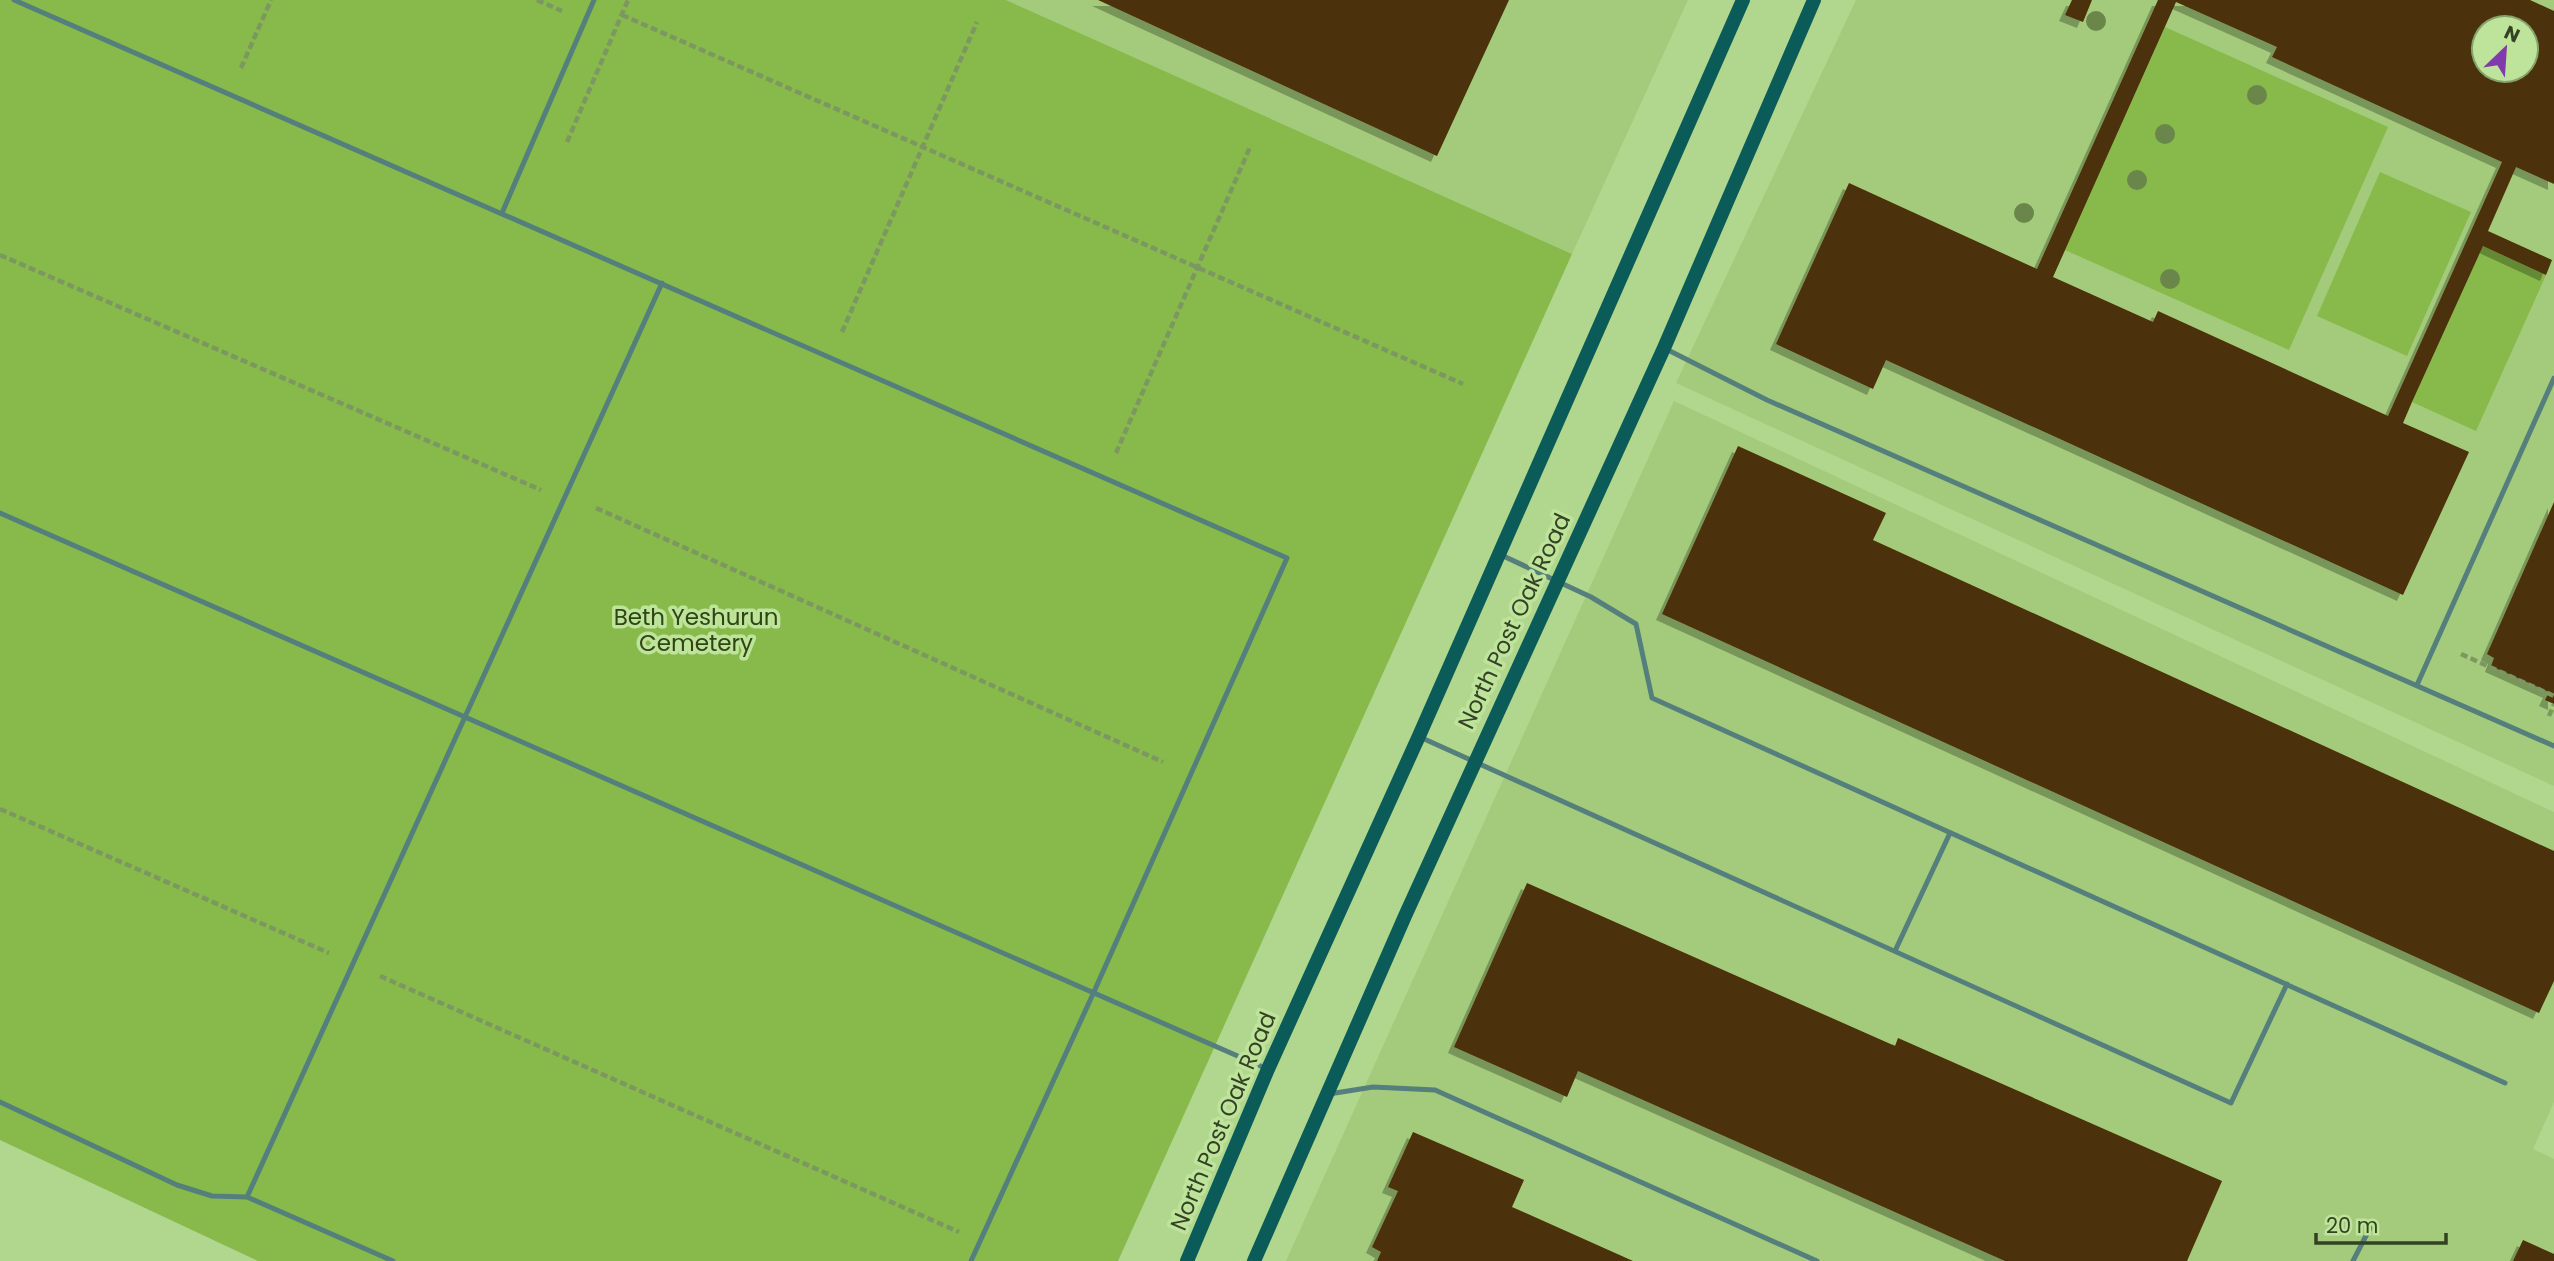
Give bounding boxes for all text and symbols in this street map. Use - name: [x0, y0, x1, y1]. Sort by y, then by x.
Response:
- north arrow: [2470, 14, 2540, 84]
- text: N: [2500, 19, 2524, 49]
- street label: North Post Oak Road: [1450, 508, 1578, 734]
- park label: Beth Yeshurun Cemetery: [614, 601, 778, 659]
- street label: North Post Oak Road: [1162, 1007, 1284, 1235]
- scale bar: [2316, 1202, 2446, 1246]
- text: 20 m: [2326, 1211, 2379, 1240]

